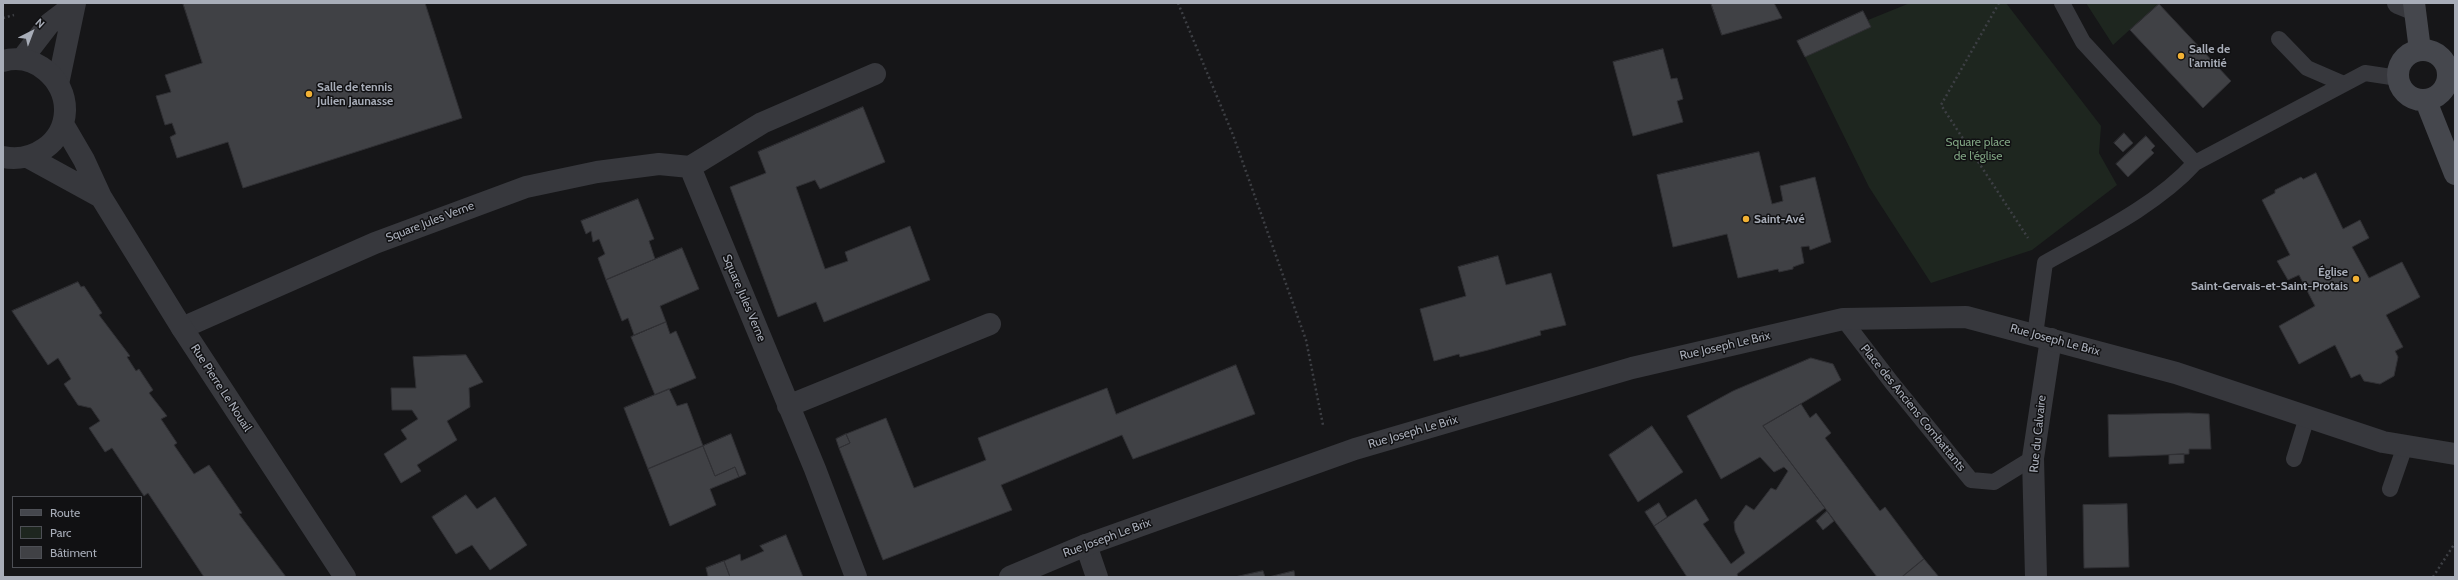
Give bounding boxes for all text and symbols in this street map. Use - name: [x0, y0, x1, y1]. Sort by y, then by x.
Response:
- north arrow: [12, 12, 52, 52]
- text: N: [32, 15, 48, 31]
- place label: Salle de l'amitié: [2189, 42, 2230, 70]
- marker: Salle de l'amitié: [2176, 51, 2186, 61]
- place label: Salle de tennis Julien Jaunasse: [317, 80, 393, 108]
- marker: Salle de tennis Julien Jaunasse: [304, 89, 314, 99]
- park label: Square place de l'église: [1945, 135, 2011, 163]
- street label: Square Jules Verne: [384, 199, 476, 245]
- place label: Saint-Avé: [1754, 212, 1805, 226]
- marker: Saint-Avé: [1741, 214, 1751, 224]
- street label: Square Jules Verne: [719, 252, 769, 344]
- place label: Église Saint-Gervais-et-Saint-Protais: [2191, 265, 2348, 293]
- marker: Église Saint-Gervais-et-Saint-Protais: [2351, 274, 2361, 284]
- street label: Rue Joseph Le Brix: [2008, 321, 2102, 359]
- street label: Rue Joseph Le Brix: [1678, 329, 1772, 363]
- street label: Rue Pierre Le Nouail: [187, 342, 255, 434]
- street label: Place des Anciens Combattants: [1857, 342, 1969, 474]
- street label: Rue du Calvaire: [2027, 395, 2049, 473]
- street label: Rue Joseph Le Brix: [1367, 412, 1459, 452]
- legend: [12, 496, 142, 568]
- text: Route: [50, 505, 80, 520]
- street label: Rue Joseph Le Brix: [1061, 515, 1153, 561]
- text: Parc: [50, 525, 72, 540]
- text: Bâtiment: [50, 545, 97, 560]

